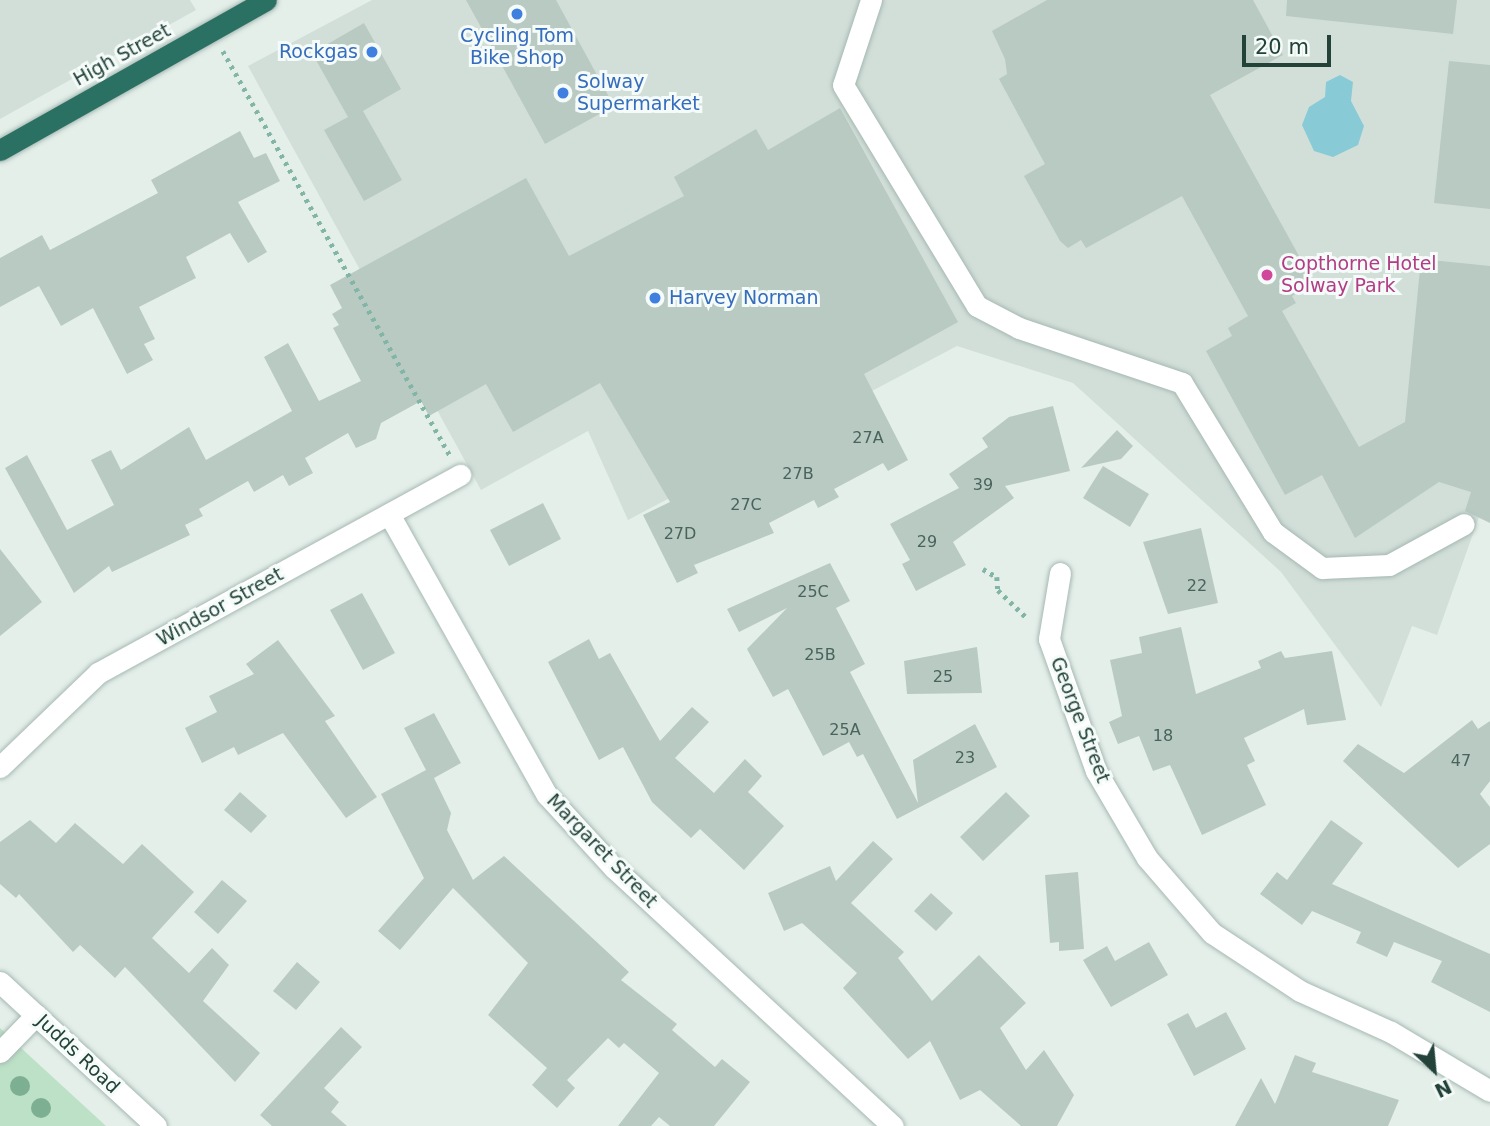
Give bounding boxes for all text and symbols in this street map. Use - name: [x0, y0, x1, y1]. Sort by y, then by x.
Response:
- marker: Cycling Tom Bike Shop: [509, 6, 525, 22]
- street label: High Street: [69, 19, 175, 91]
- scale bar: [1245, 21, 1334, 65]
- place label: Cycling Tom Bike Shop: [460, 25, 574, 69]
- text: 20 m: [1255, 35, 1309, 59]
- place label: Rockgas: [279, 41, 358, 63]
- marker: Rockgas: [364, 44, 380, 60]
- place label: Solway Supermarket: [577, 71, 700, 115]
- marker: Solway Supermarket: [555, 85, 571, 101]
- place label: Copthorne Hotel Solway Park: [1281, 253, 1437, 297]
- marker: Copthorne Hotel Solway Park: [1259, 267, 1275, 283]
- place label: Harvey Norman: [669, 287, 818, 309]
- marker: Harvey Norman: [647, 290, 663, 306]
- house number: 27A: [852, 428, 884, 448]
- house number: 27B: [782, 464, 814, 484]
- house number: 39: [973, 475, 993, 495]
- house number: 27C: [730, 495, 762, 515]
- house number: 27D: [664, 524, 696, 544]
- house number: 29: [917, 532, 937, 552]
- street label: Windsor Street: [153, 563, 287, 651]
- house number: 22: [1187, 576, 1207, 596]
- house number: 25C: [797, 582, 829, 602]
- house number: 25B: [804, 645, 836, 665]
- street label: George Street: [1046, 654, 1114, 786]
- house number: 25: [933, 667, 953, 687]
- house number: 25A: [829, 720, 861, 740]
- house number: 18: [1153, 726, 1173, 746]
- house number: 23: [955, 748, 975, 768]
- house number: 47: [1451, 751, 1471, 771]
- street label: Margaret Street: [542, 789, 662, 913]
- street label: Judds Road: [32, 1010, 124, 1098]
- north arrow: [1399, 1035, 1469, 1105]
- text: N: [1431, 1076, 1455, 1102]

